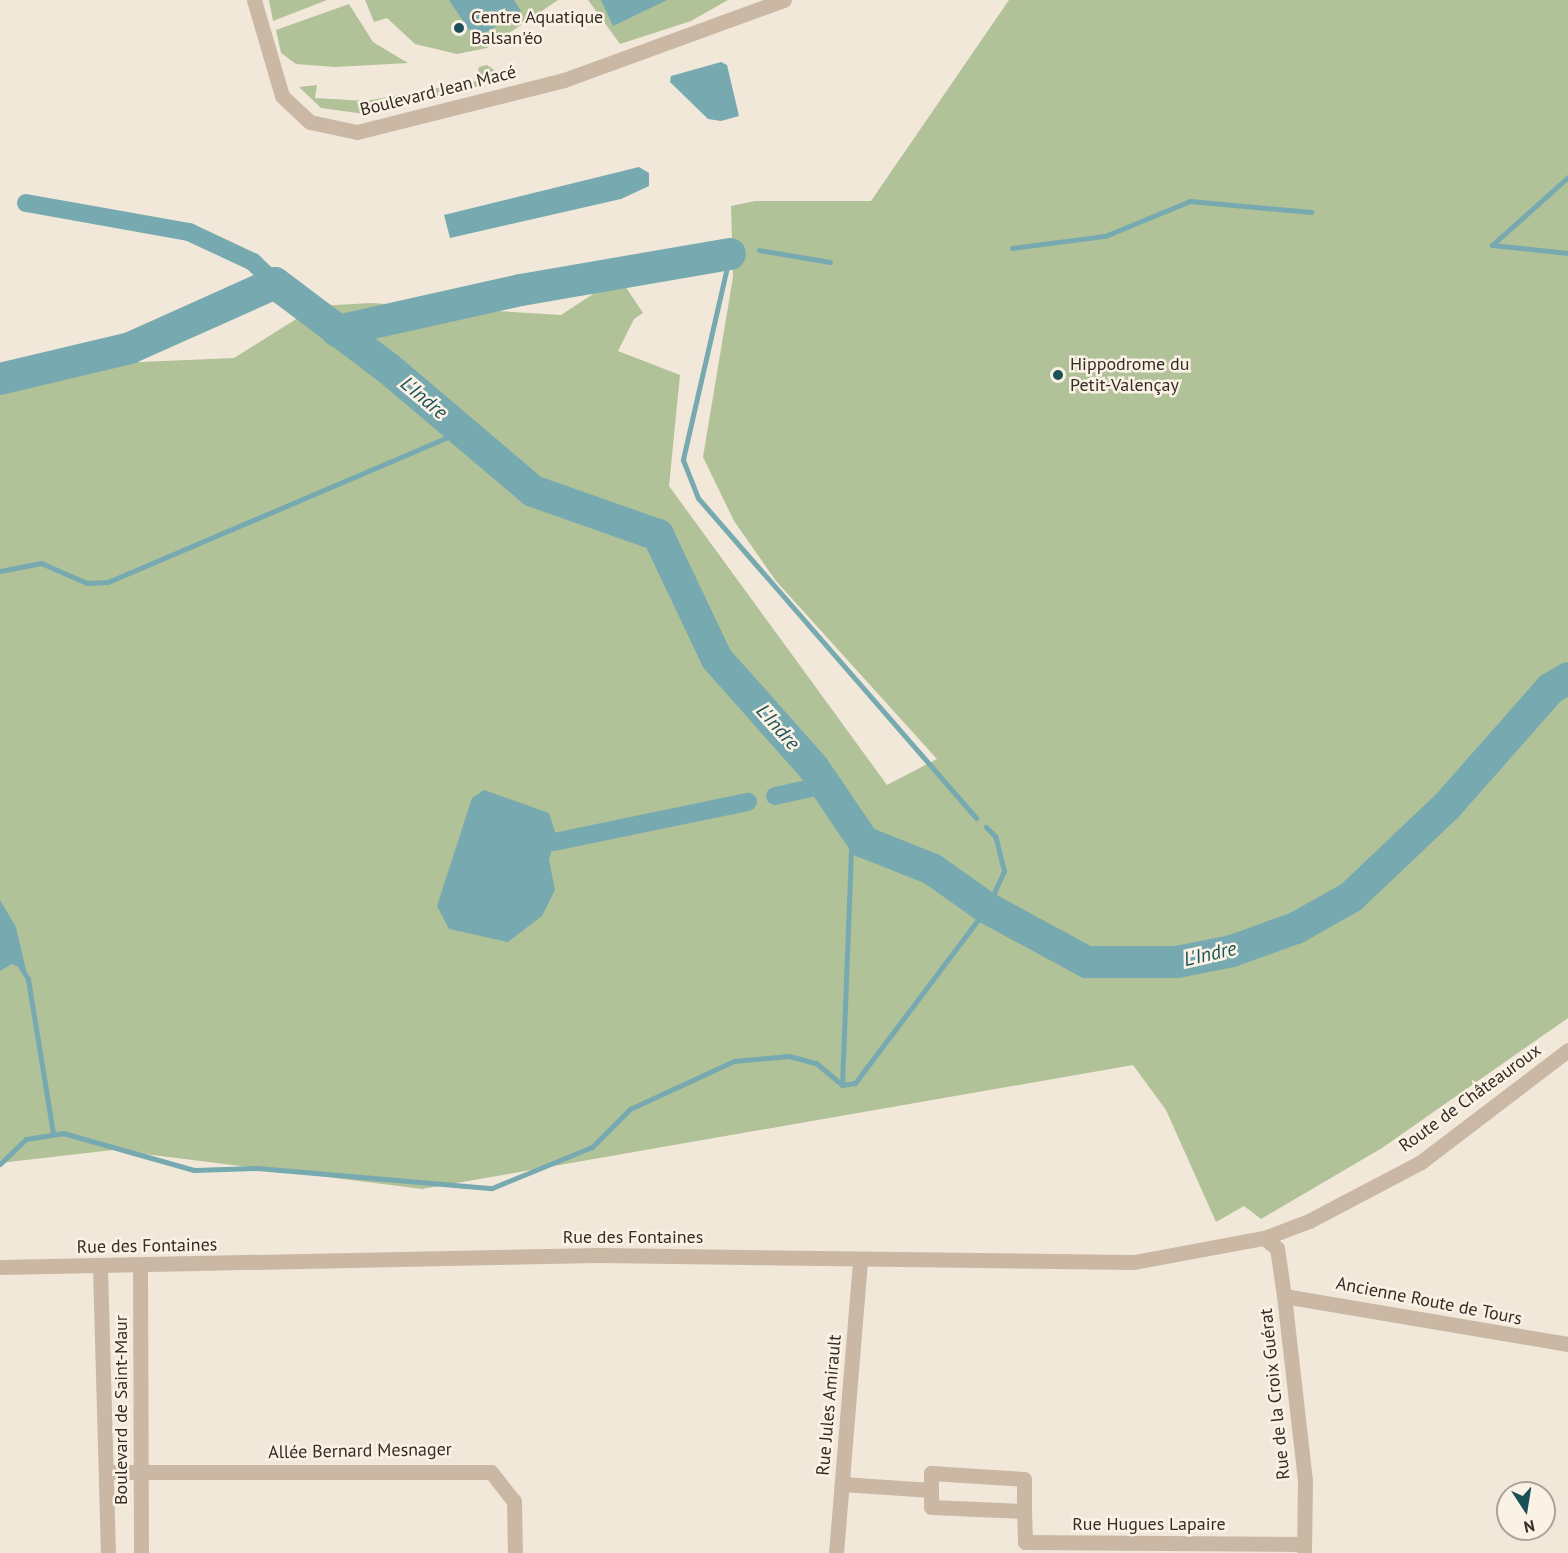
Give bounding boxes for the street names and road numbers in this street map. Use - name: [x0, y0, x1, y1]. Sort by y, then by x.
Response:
- street label: Boulevard Jean Macé: [358, 61, 518, 121]
- street label: Route de Châteauroux: [1395, 1039, 1545, 1157]
- street label: Rue des Fontaines: [563, 1226, 703, 1248]
- street label: Rue des Fontaines: [77, 1234, 217, 1258]
- street label: Ancienne Route de Tours: [1334, 1272, 1524, 1330]
- street label: Rue de la Croix Guérat: [1255, 1307, 1295, 1481]
- street label: Boulevard de Saint-Maur: [110, 1315, 132, 1505]
- street label: Rue Jules Amirault: [812, 1333, 846, 1477]
- street label: Allée Bernard Mesnager: [268, 1439, 452, 1463]
- street label: Rue Hugues Lapaire: [1072, 1513, 1226, 1535]

